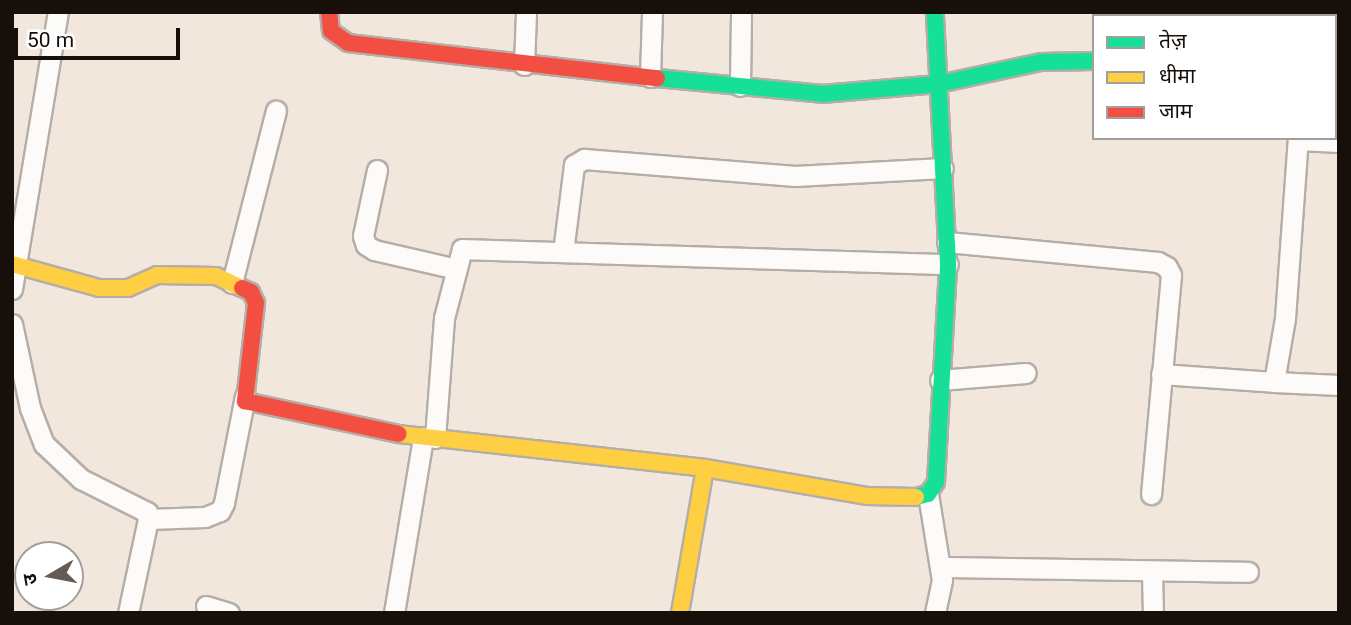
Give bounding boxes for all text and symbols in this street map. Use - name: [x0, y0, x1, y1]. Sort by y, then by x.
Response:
- scale bar: [18, 14, 184, 58]
- legend: [1092, 14, 1337, 140]
- text: 50 m: [27, 28, 74, 52]
- text: तेज़: [1159, 29, 1187, 53]
- text: धीमा: [1159, 64, 1195, 88]
- text: जाम: [1159, 99, 1193, 123]
- north arrow: [14, 541, 84, 611]
- text: उ: [18, 572, 42, 587]

